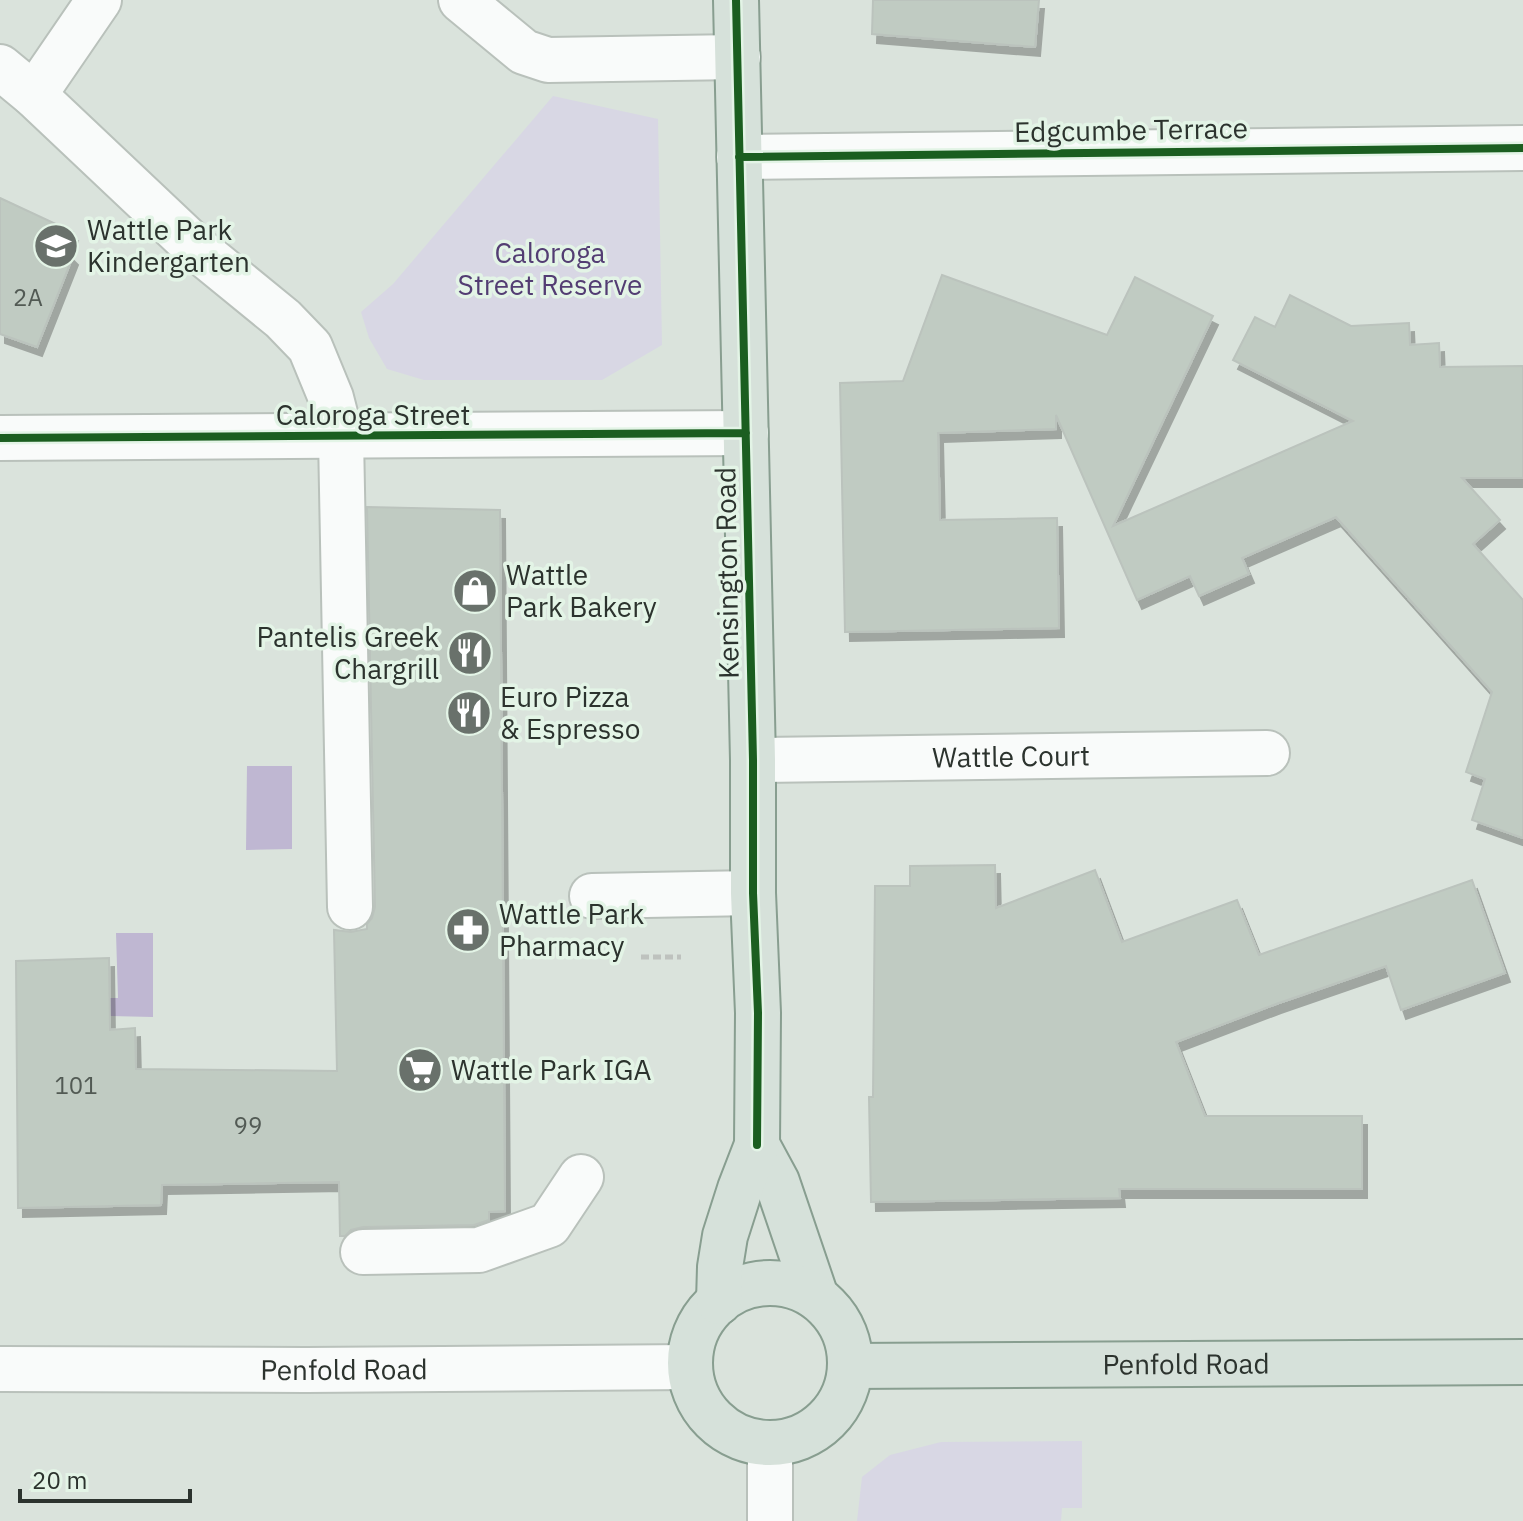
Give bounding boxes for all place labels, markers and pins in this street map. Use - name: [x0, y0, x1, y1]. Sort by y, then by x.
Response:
- place label: Wattle Park Kindergarten: [87, 211, 250, 280]
- school or university icon: Wattle Park Kindergarten: [32, 222, 80, 270]
- place label: Wattle Park Bakery: [506, 556, 657, 625]
- shop icon: Wattle Park Bakery: [451, 567, 499, 615]
- place label: Pantelis Greek Chargrill: [256, 618, 439, 687]
- restaurant icon: Pantelis Greek Chargrill: [446, 629, 494, 677]
- place label: Euro Pizza & Espresso: [500, 678, 641, 747]
- restaurant icon: Euro Pizza & Espresso: [445, 689, 493, 737]
- place label: Wattle Park Pharmacy: [499, 895, 645, 964]
- pharmacy icon: Wattle Park Pharmacy: [444, 906, 492, 954]
- supermarket icon: Wattle Park IGA: [396, 1046, 444, 1094]
- place label: Wattle Park IGA: [451, 1051, 652, 1088]

